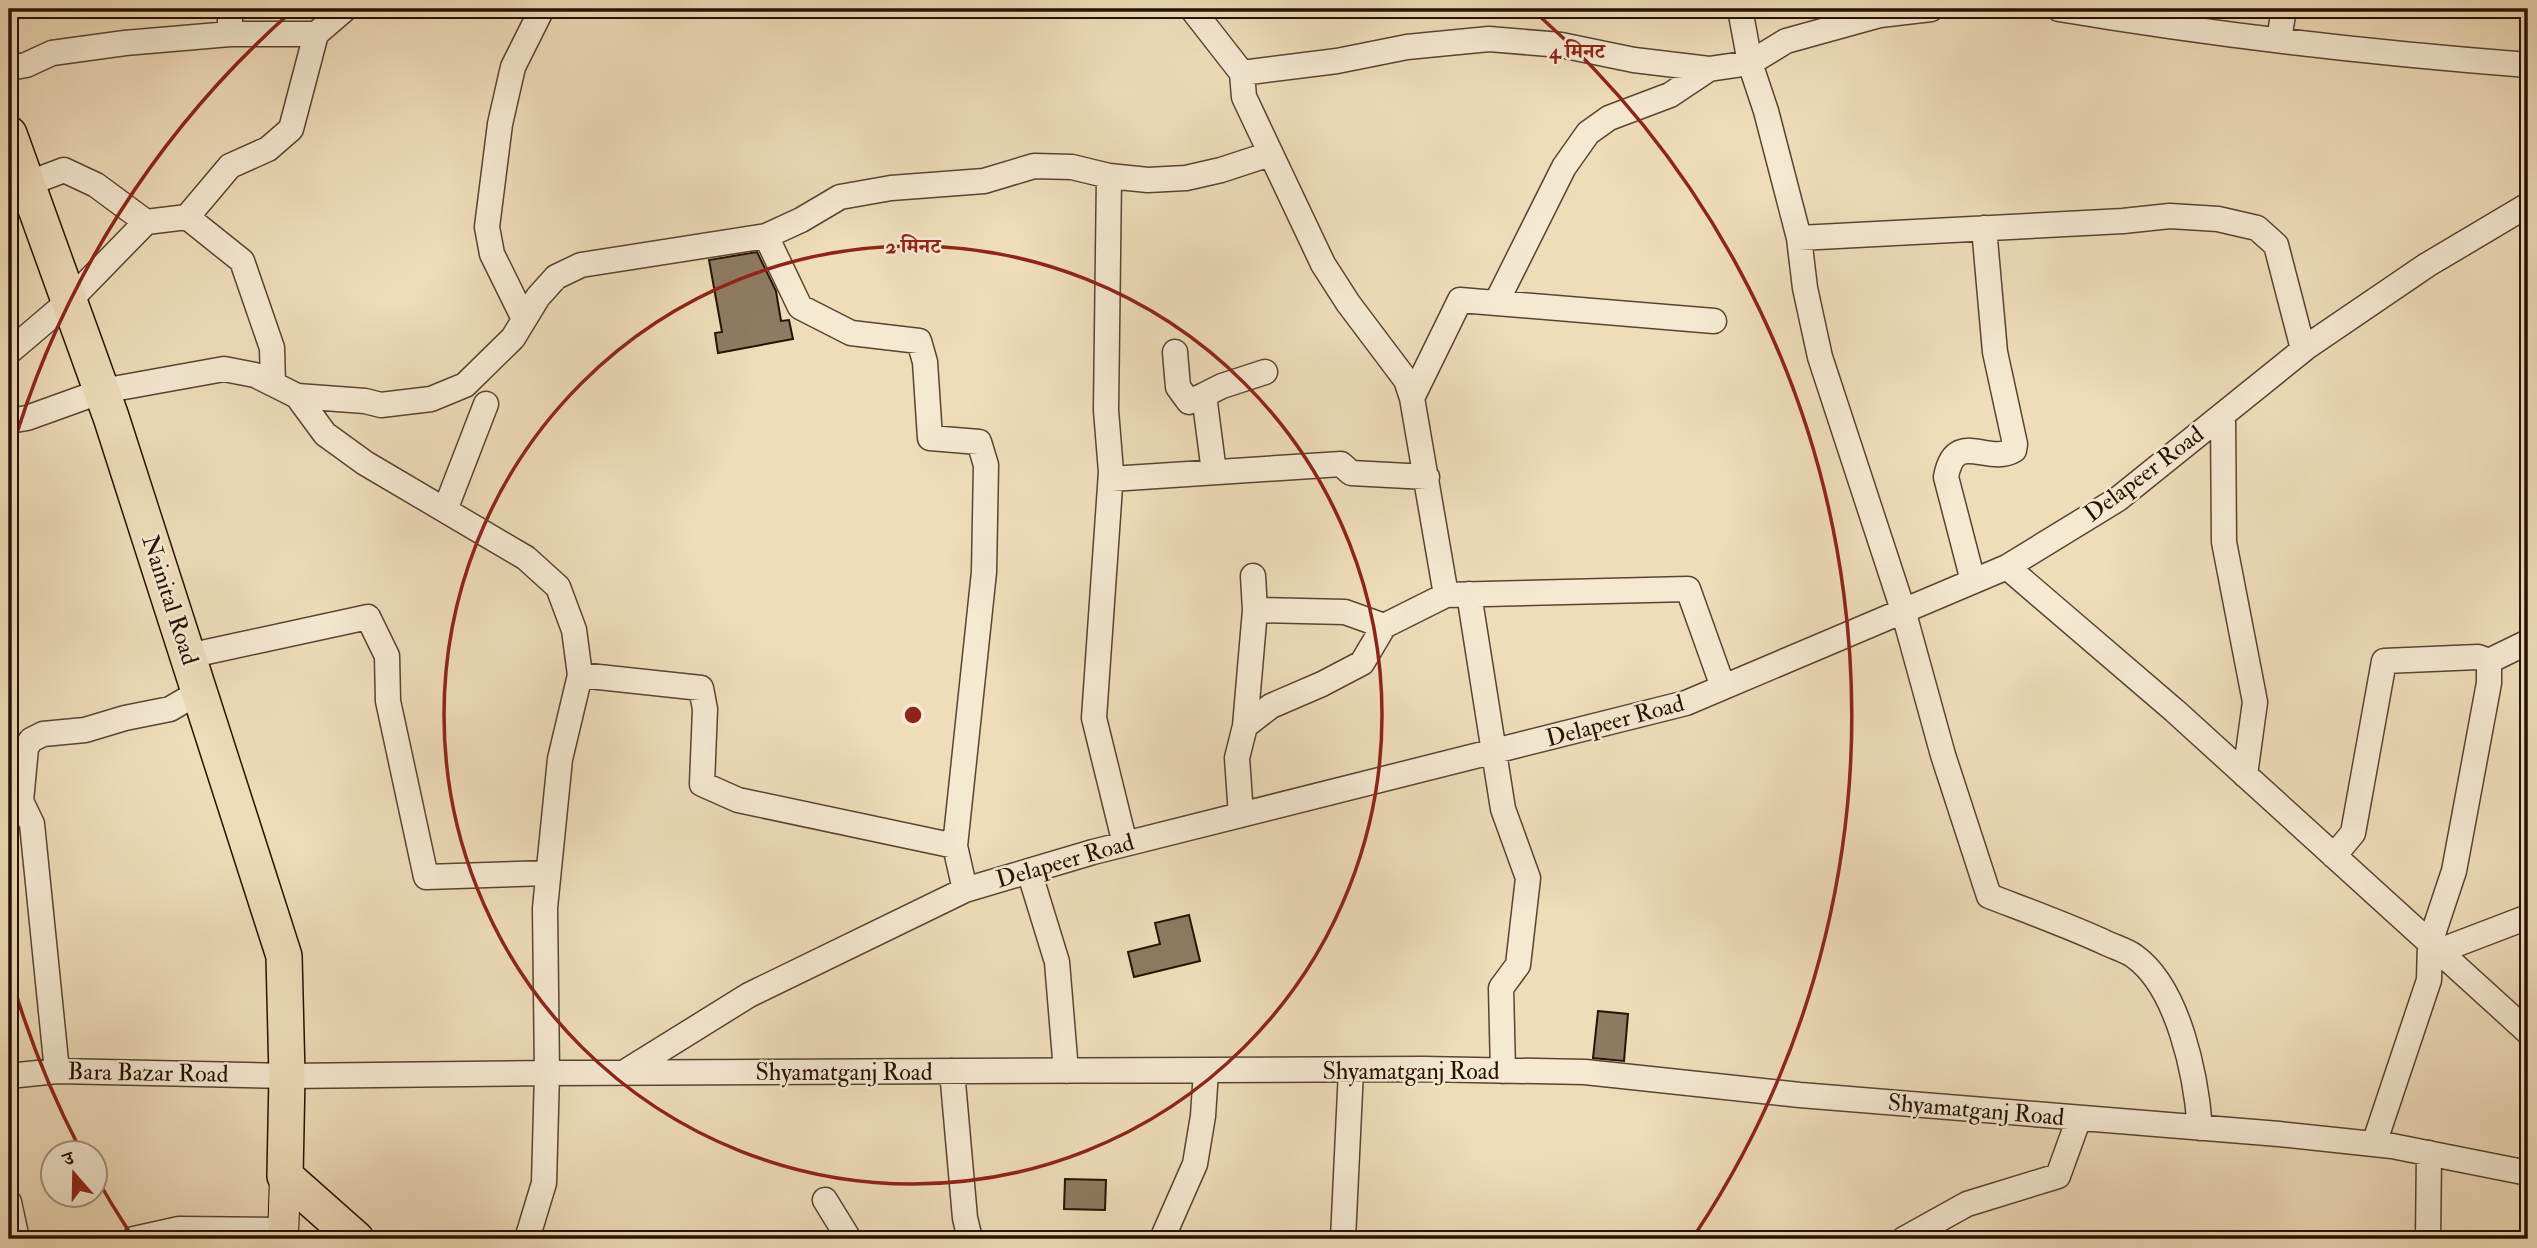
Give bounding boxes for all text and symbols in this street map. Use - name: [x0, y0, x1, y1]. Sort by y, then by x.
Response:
- text: 4 मिनट: [1548, 38, 1607, 65]
- text: 2 मिनट: [886, 233, 942, 260]
- street label: Delapeer Road: [2078, 419, 2210, 529]
- street label: Nainital Road: [134, 531, 206, 669]
- street label: Delapeer Road: [1542, 688, 1688, 754]
- centre of rings: [901, 703, 925, 727]
- street label: Delapeer Road: [993, 826, 1138, 895]
- street label: Bara Bazar Road: [67, 1056, 229, 1090]
- street label: Shyamatganj Road: [1322, 1056, 1500, 1087]
- street label: Shyamatganj Road: [755, 1057, 933, 1088]
- street label: Shyamatganj Road: [1886, 1087, 2066, 1133]
- north arrow: [38, 1140, 108, 1210]
- text: उ: [58, 1146, 78, 1173]

